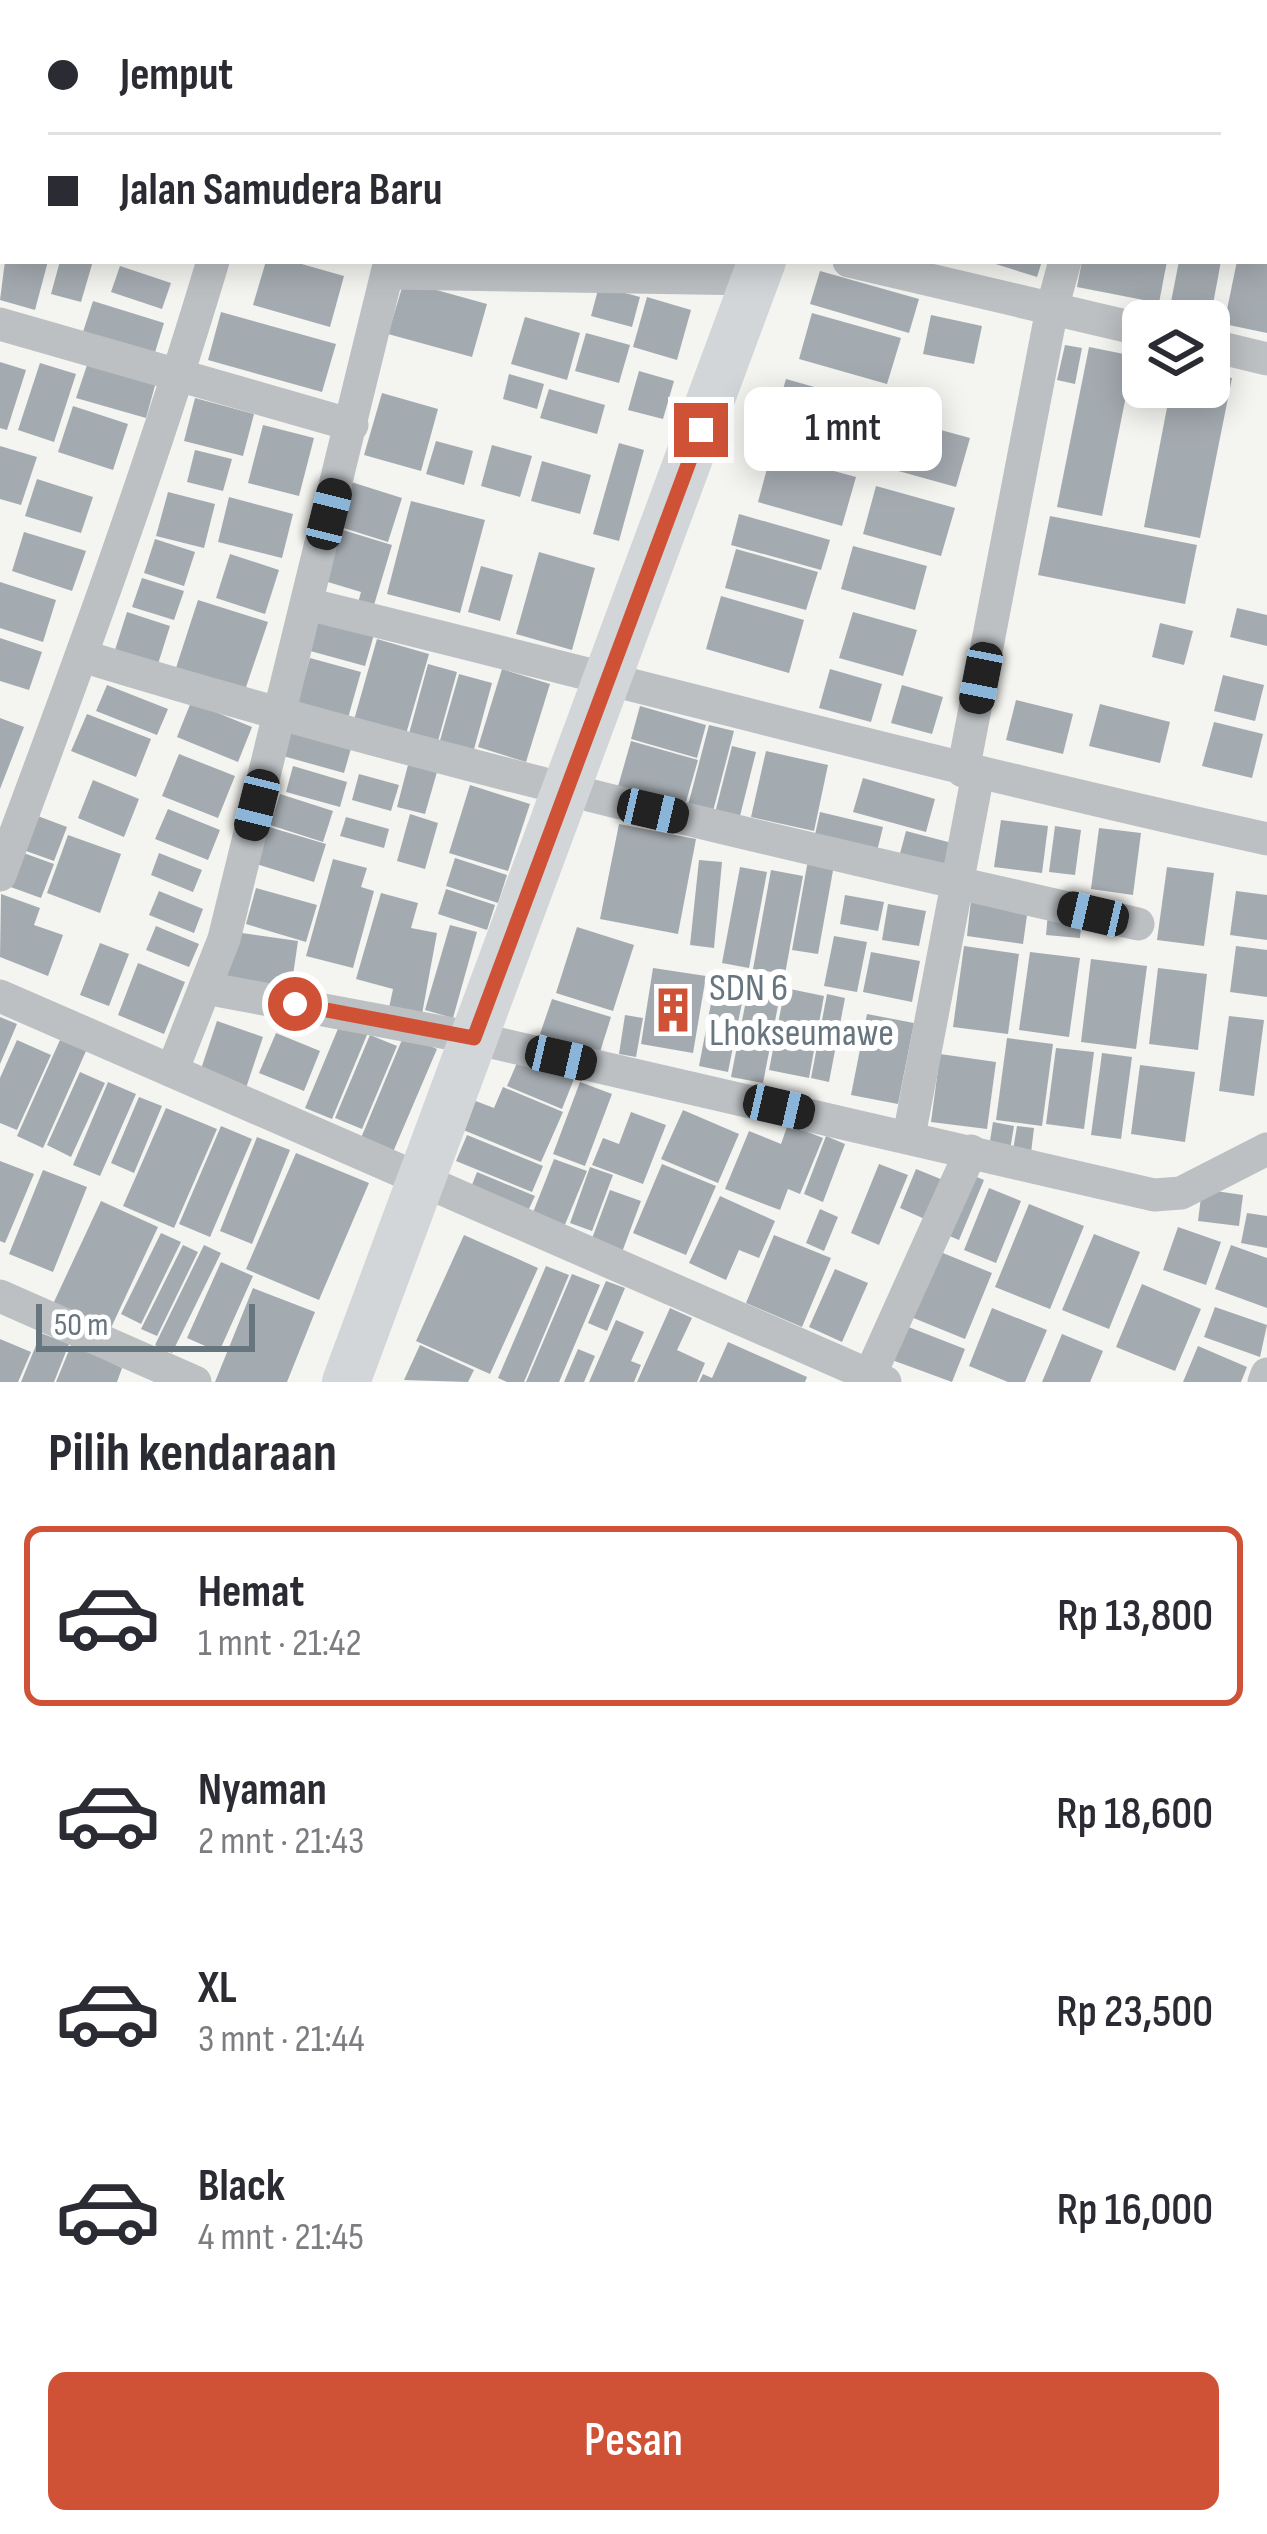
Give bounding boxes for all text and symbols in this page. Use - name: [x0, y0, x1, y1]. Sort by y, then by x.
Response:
- text: Jemput: [120, 48, 233, 103]
- text: Jalan Samudera Baru: [120, 163, 442, 218]
- map controls: [1122, 300, 1230, 408]
- button: layers: [1122, 300, 1230, 408]
- callout: 1 mnt: [743, 388, 941, 472]
- route end: [674, 403, 728, 457]
- text: 1 mnt: [805, 405, 881, 452]
- car: [303, 475, 355, 553]
- car: [956, 639, 1006, 717]
- car: [231, 766, 283, 844]
- car: [614, 785, 692, 837]
- car: [1054, 888, 1132, 940]
- place label: SDN 6 Lhokseumawe: [709, 965, 894, 1057]
- route start: [268, 977, 322, 1031]
- building icon: SDN 6 Lhokseumawe: [648, 985, 698, 1035]
- car: [522, 1032, 600, 1084]
- car: [740, 1081, 818, 1133]
- scale bar: [36, 1298, 255, 1351]
- text: 50 m: [54, 1305, 108, 1345]
- text: Pilih kendaraan: [48, 1421, 337, 1486]
- icon: car: [54, 1562, 162, 1670]
- text: Hemat: [198, 1565, 304, 1620]
- text: Rp 13,800: [1057, 1589, 1213, 1644]
- text: 1 mnt · 21:42: [198, 1620, 362, 1667]
- icon: car: [54, 1760, 162, 1868]
- text: Nyaman: [198, 1763, 327, 1818]
- text: Rp 18,600: [1056, 1787, 1213, 1842]
- text: 2 mnt · 21:43: [198, 1818, 364, 1865]
- icon: car: [54, 1958, 162, 2066]
- text: XL: [198, 1961, 237, 2016]
- text: Rp 23,500: [1056, 1985, 1213, 2040]
- text: 3 mnt · 21:44: [198, 2016, 365, 2063]
- icon: car: [54, 2156, 162, 2264]
- text: Black: [198, 2159, 285, 2214]
- text: Rp 16,000: [1057, 2183, 1213, 2238]
- text: 4 mnt · 21:45: [198, 2214, 364, 2261]
- button: Pesan: [48, 2372, 1219, 2510]

